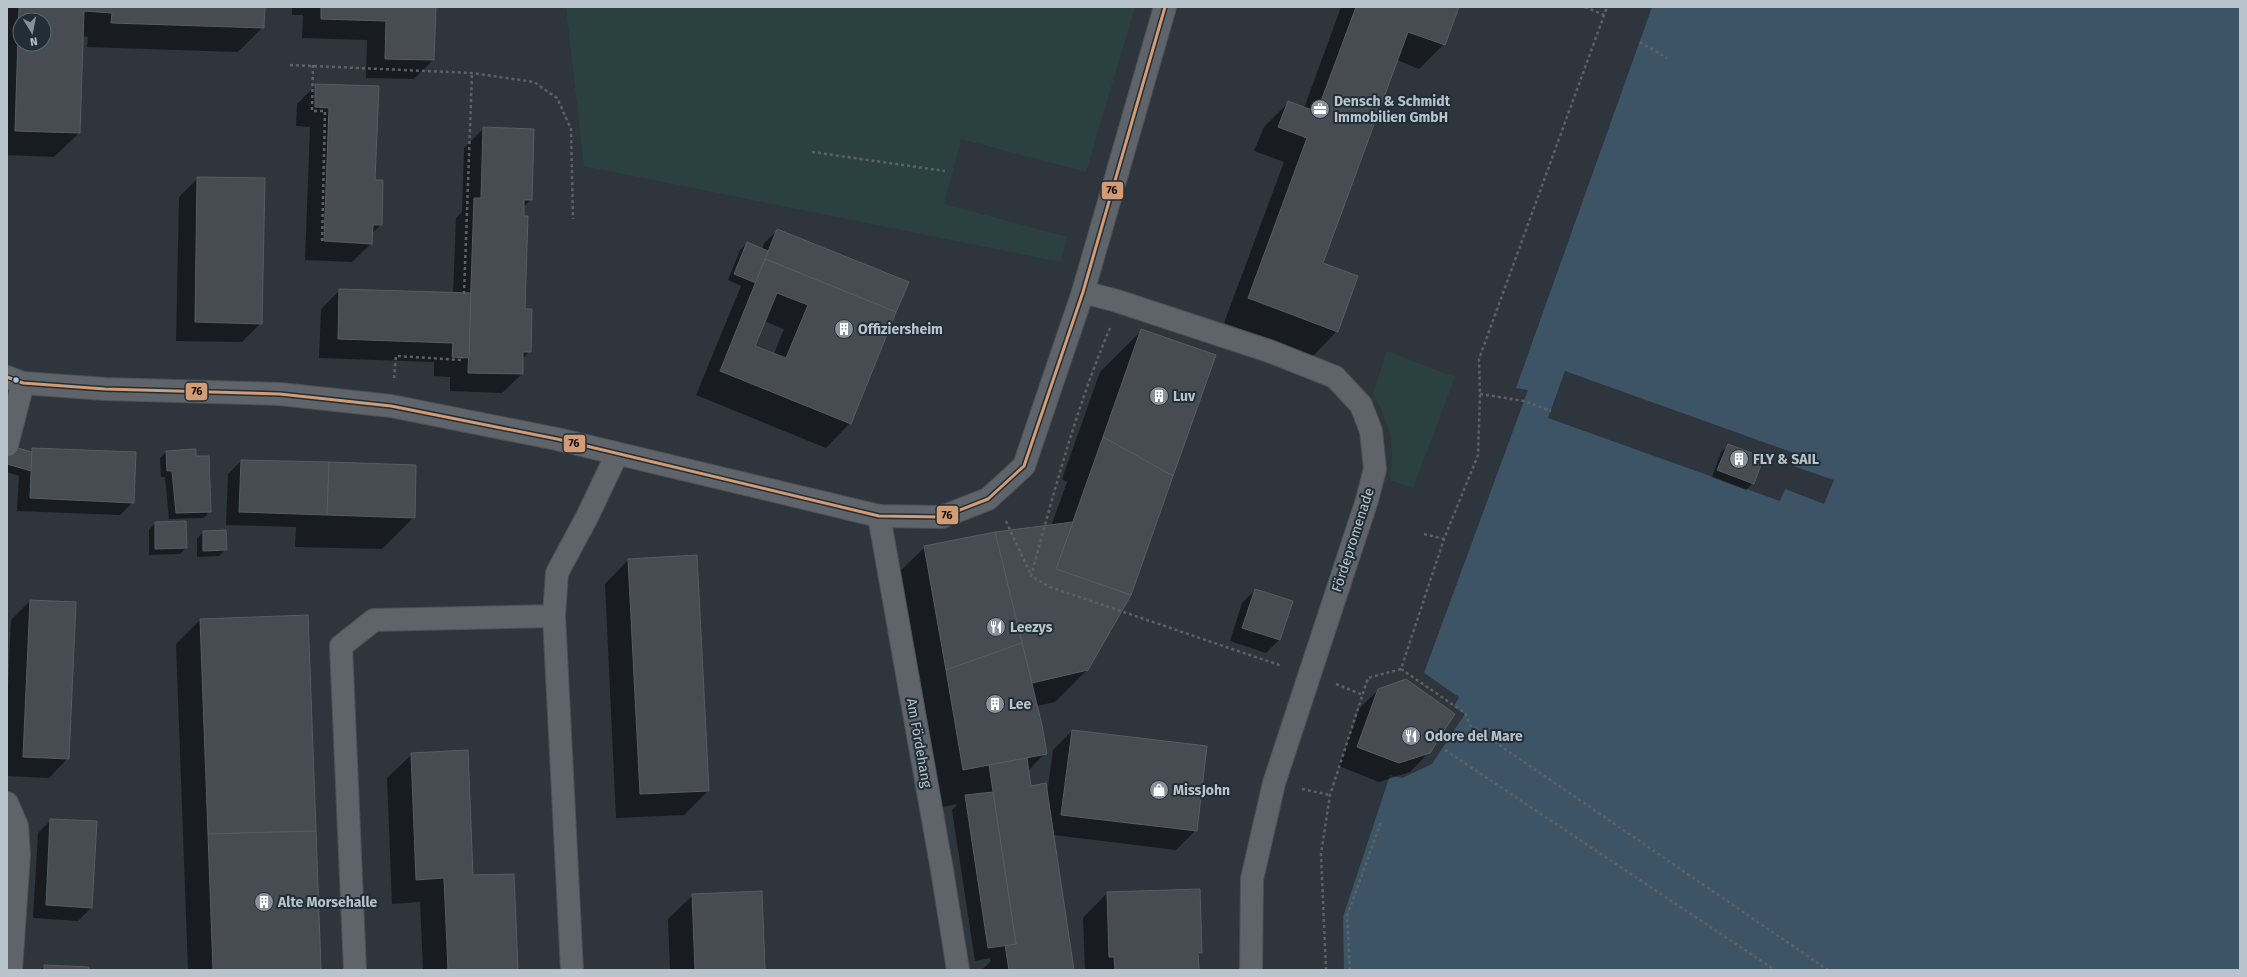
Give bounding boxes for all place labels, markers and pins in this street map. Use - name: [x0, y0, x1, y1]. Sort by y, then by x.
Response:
- place label: Densch & Schmidt Immobilien GmbH: [1334, 93, 1451, 126]
- office icon: Densch & Schmidt Immobilien GmbH: [1309, 98, 1331, 120]
- building icon: Offiziersheim: [833, 318, 855, 340]
- place label: Offiziersheim: [858, 321, 943, 338]
- unlabelled marker: [11, 375, 21, 385]
- building icon: Luv: [1148, 385, 1170, 407]
- place label: Luv: [1173, 388, 1196, 405]
- building icon: FLY & SAIL: [1728, 448, 1750, 470]
- place label: FLY & SAIL: [1753, 451, 1819, 468]
- restaurant icon: Leezys: [985, 616, 1007, 638]
- place label: Leezys: [1010, 619, 1053, 636]
- building icon: Lee: [984, 693, 1006, 715]
- place label: Lee: [1009, 696, 1032, 713]
- restaurant icon: Odore del Mare: [1400, 725, 1422, 747]
- place label: Odore del Mare: [1425, 728, 1523, 745]
- shop icon: MissJohn: [1148, 779, 1170, 801]
- place label: MissJohn: [1173, 782, 1230, 799]
- building icon: Alte Morsehalle: [253, 891, 275, 913]
- place label: Alte Morsehalle: [277, 894, 378, 911]

